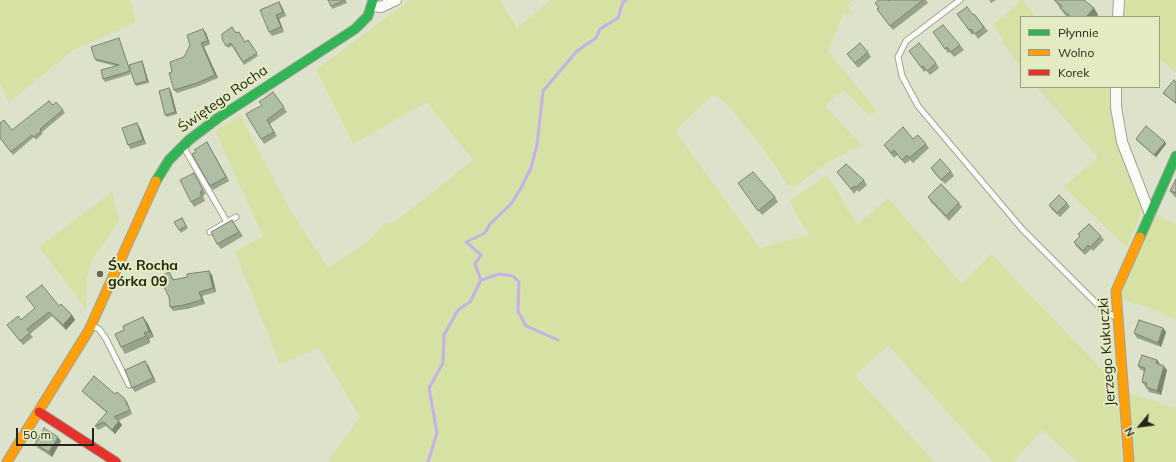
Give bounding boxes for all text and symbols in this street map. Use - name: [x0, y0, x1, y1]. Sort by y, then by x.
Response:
- legend: [1020, 16, 1160, 88]
- text: Płynnie: [1058, 25, 1099, 40]
- text: Wolno: [1058, 45, 1094, 60]
- street label: Świętego Rocha: [175, 62, 271, 136]
- text: Korek: [1058, 65, 1089, 80]
- place label: Św. Rocha górka 09: [108, 258, 178, 290]
- marker: Św. Rocha górka 09: [95, 269, 105, 279]
- street label: Jerzego Kukuczki: [1095, 297, 1119, 407]
- north arrow: [1120, 406, 1160, 446]
- scale bar: [18, 420, 96, 446]
- text: N: [1121, 425, 1138, 439]
- text: 50 m: [23, 427, 51, 442]

